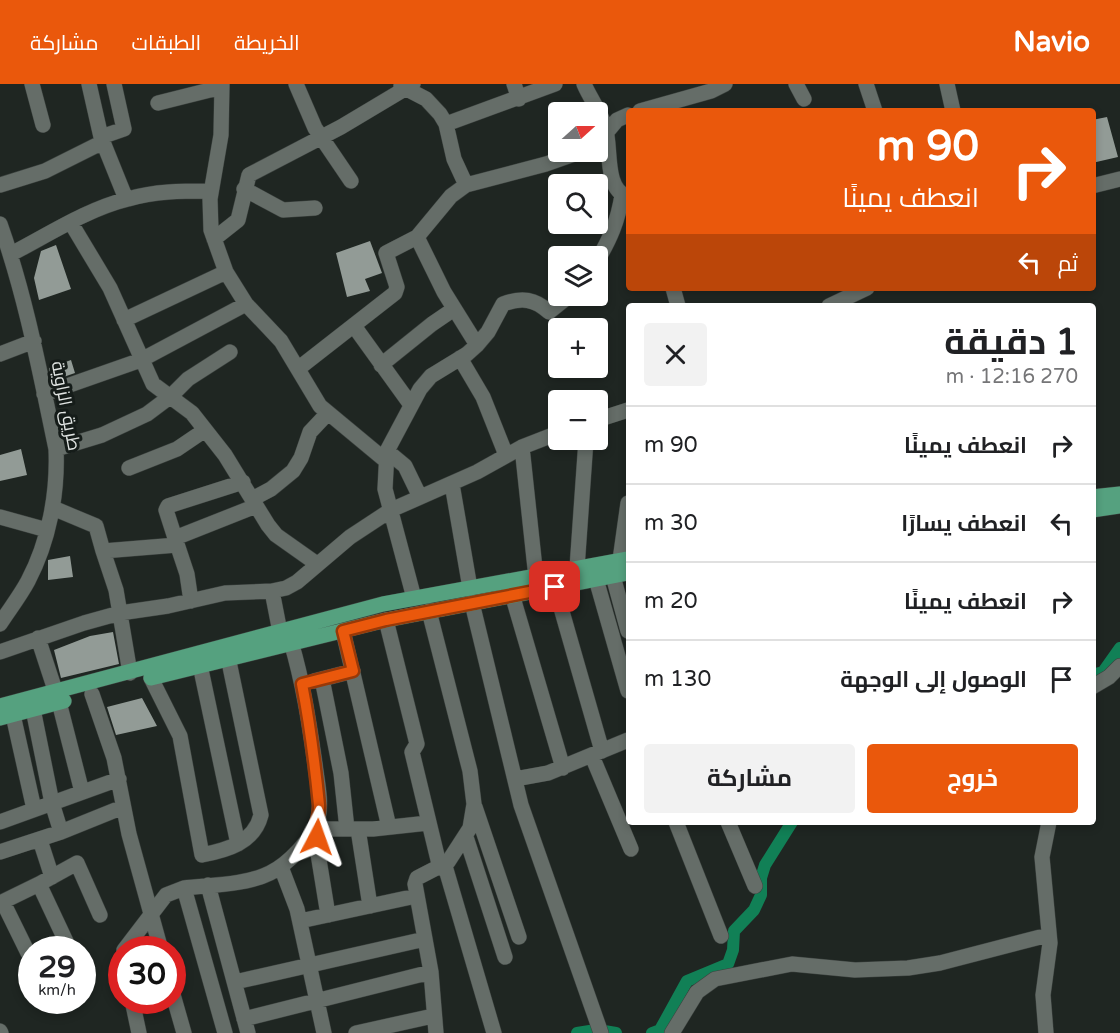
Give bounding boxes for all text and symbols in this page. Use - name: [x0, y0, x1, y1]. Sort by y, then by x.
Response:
- text: Navio: [1013, 25, 1090, 59]
- text: مشاركة: [30, 31, 99, 56]
- text: الطبقات: [132, 31, 201, 56]
- text: الخريطة: [234, 31, 300, 56]
- north arrow: [548, 102, 608, 162]
- map controls: [548, 102, 608, 450]
- text: 90 m: [877, 121, 979, 172]
- icon: right: [1000, 132, 1078, 210]
- button: search: [548, 174, 608, 234]
- text: انعطف يمينًا: [842, 182, 979, 215]
- button: layers: [548, 246, 608, 306]
- icon: left: [1013, 246, 1046, 279]
- text: ثم: [1058, 251, 1078, 277]
- button: +: [548, 318, 608, 378]
- text: 1 دقيقة: [944, 321, 1078, 364]
- button: close: [644, 323, 707, 386]
- street label: طريق الزاوية: [46, 359, 85, 453]
- text: 270 m · 12:16: [946, 365, 1078, 389]
- button: −: [548, 390, 608, 450]
- icon: right: [1045, 429, 1078, 462]
- text: 90 m: [644, 432, 698, 458]
- text: انعطف يمينًا: [904, 433, 1027, 459]
- icon: left: [1045, 507, 1078, 540]
- text: 30 m: [644, 510, 698, 536]
- text: انعطف يسارًا: [901, 511, 1027, 537]
- pin: [529, 561, 580, 612]
- icon: arrive: [538, 570, 571, 603]
- icon: right: [1045, 585, 1078, 618]
- text: 20 m: [644, 588, 698, 614]
- text: انعطف يمينًا: [904, 589, 1027, 615]
- icon: arrive: [1045, 663, 1078, 696]
- text: 130 m: [644, 666, 711, 692]
- text: الوصول إلى الوجهة: [840, 667, 1027, 693]
- button: مشاركة: [644, 744, 855, 813]
- button: خروج: [867, 744, 1078, 813]
- position arrow: [285, 805, 349, 869]
- speed limit sign: 30: [108, 936, 186, 1014]
- text: 29: [38, 949, 76, 986]
- text: km/h: [38, 981, 76, 999]

